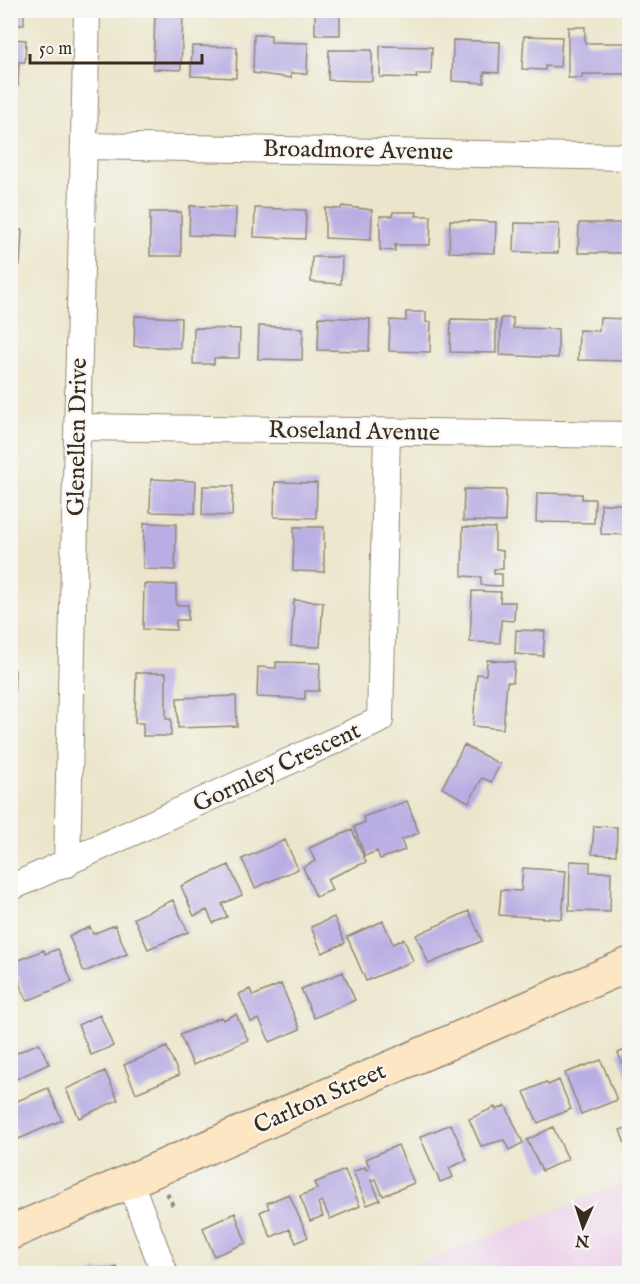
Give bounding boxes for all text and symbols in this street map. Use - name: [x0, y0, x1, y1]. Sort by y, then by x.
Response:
- scale bar: [30, 27, 202, 65]
- text: 50 m: [39, 38, 72, 61]
- street label: Broadmore Avenue: [262, 134, 454, 168]
- street label: Glenellen Drive: [61, 358, 95, 516]
- street label: Roseland Avenue: [268, 415, 440, 449]
- street label: Gormley Crescent: [188, 716, 366, 820]
- street label: Carlton Street: [249, 1056, 391, 1142]
- north arrow: [553, 1197, 613, 1257]
- text: N: [575, 1230, 591, 1250]

